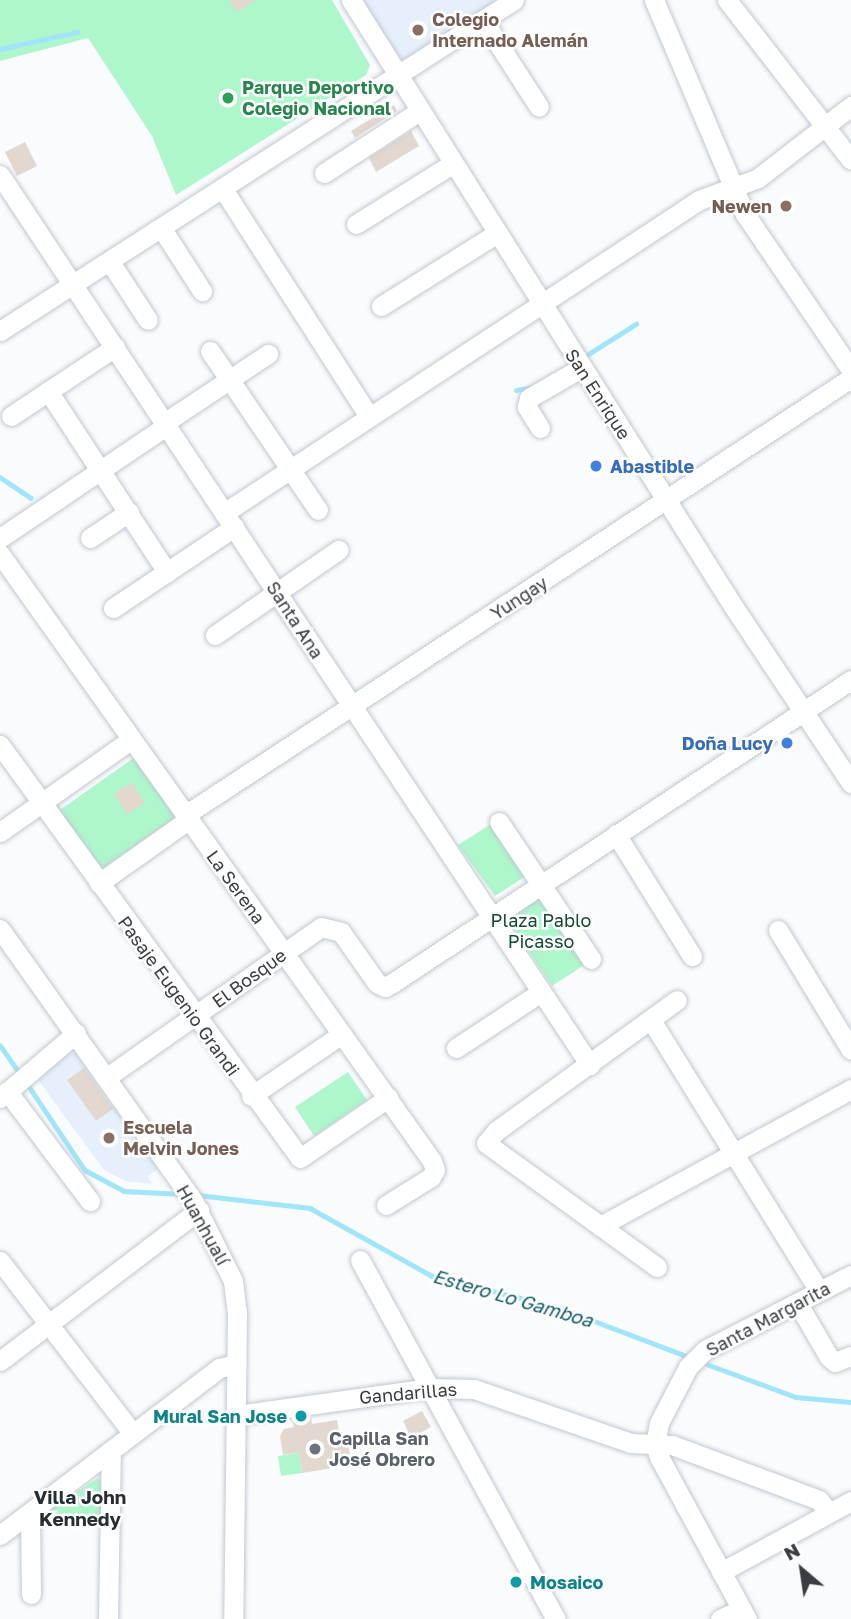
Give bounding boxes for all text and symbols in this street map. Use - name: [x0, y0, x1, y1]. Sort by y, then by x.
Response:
- place label: Colegio Internado Alemán: [432, 9, 588, 52]
- marker: Colegio Internado Alemán: [410, 22, 426, 38]
- place label: Parque Deportivo Colegio Nacional: [242, 77, 394, 119]
- marker: Parque Deportivo Colegio Nacional: [220, 90, 236, 106]
- place label: Newen: [711, 195, 772, 217]
- marker: Newen: [778, 198, 794, 214]
- street label: San Enrique: [561, 345, 635, 443]
- place label: Abastible: [610, 455, 694, 477]
- marker: Abastible: [588, 458, 604, 474]
- street label: Yungay: [487, 572, 551, 624]
- street label: Santa Ana: [262, 577, 328, 663]
- place label: Doña Lucy: [682, 732, 773, 754]
- marker: Doña Lucy: [779, 735, 795, 751]
- street label: La Serena: [202, 846, 270, 928]
- park label: Plaza Pablo Picasso: [491, 910, 591, 953]
- street label: Pasaje Eugenio Grandi: [114, 912, 244, 1080]
- street label: El Bosque: [208, 944, 290, 1012]
- place label: Escuela Melvin Jones: [123, 1117, 239, 1160]
- marker: Escuela Melvin Jones: [101, 1130, 117, 1146]
- street label: Huanhualí: [172, 1181, 234, 1269]
- water label: Estero Lo Gamboa: [430, 1264, 596, 1332]
- street label: Santa Margarita: [702, 1277, 834, 1361]
- street label: Gandarillas: [358, 1378, 458, 1408]
- place label: Mural San Jose: [153, 1405, 287, 1427]
- marker: Mural San Jose: [293, 1408, 309, 1424]
- place label: Capilla San José Obrero: [329, 1428, 435, 1470]
- marker: Capilla San José Obrero: [307, 1441, 323, 1457]
- district label: Villa John Kennedy: [34, 1486, 126, 1530]
- north arrow: [767, 1535, 837, 1605]
- text: N: [780, 1538, 803, 1565]
- place label: Mosaico: [530, 1571, 603, 1593]
- marker: Mosaico: [508, 1574, 524, 1590]

